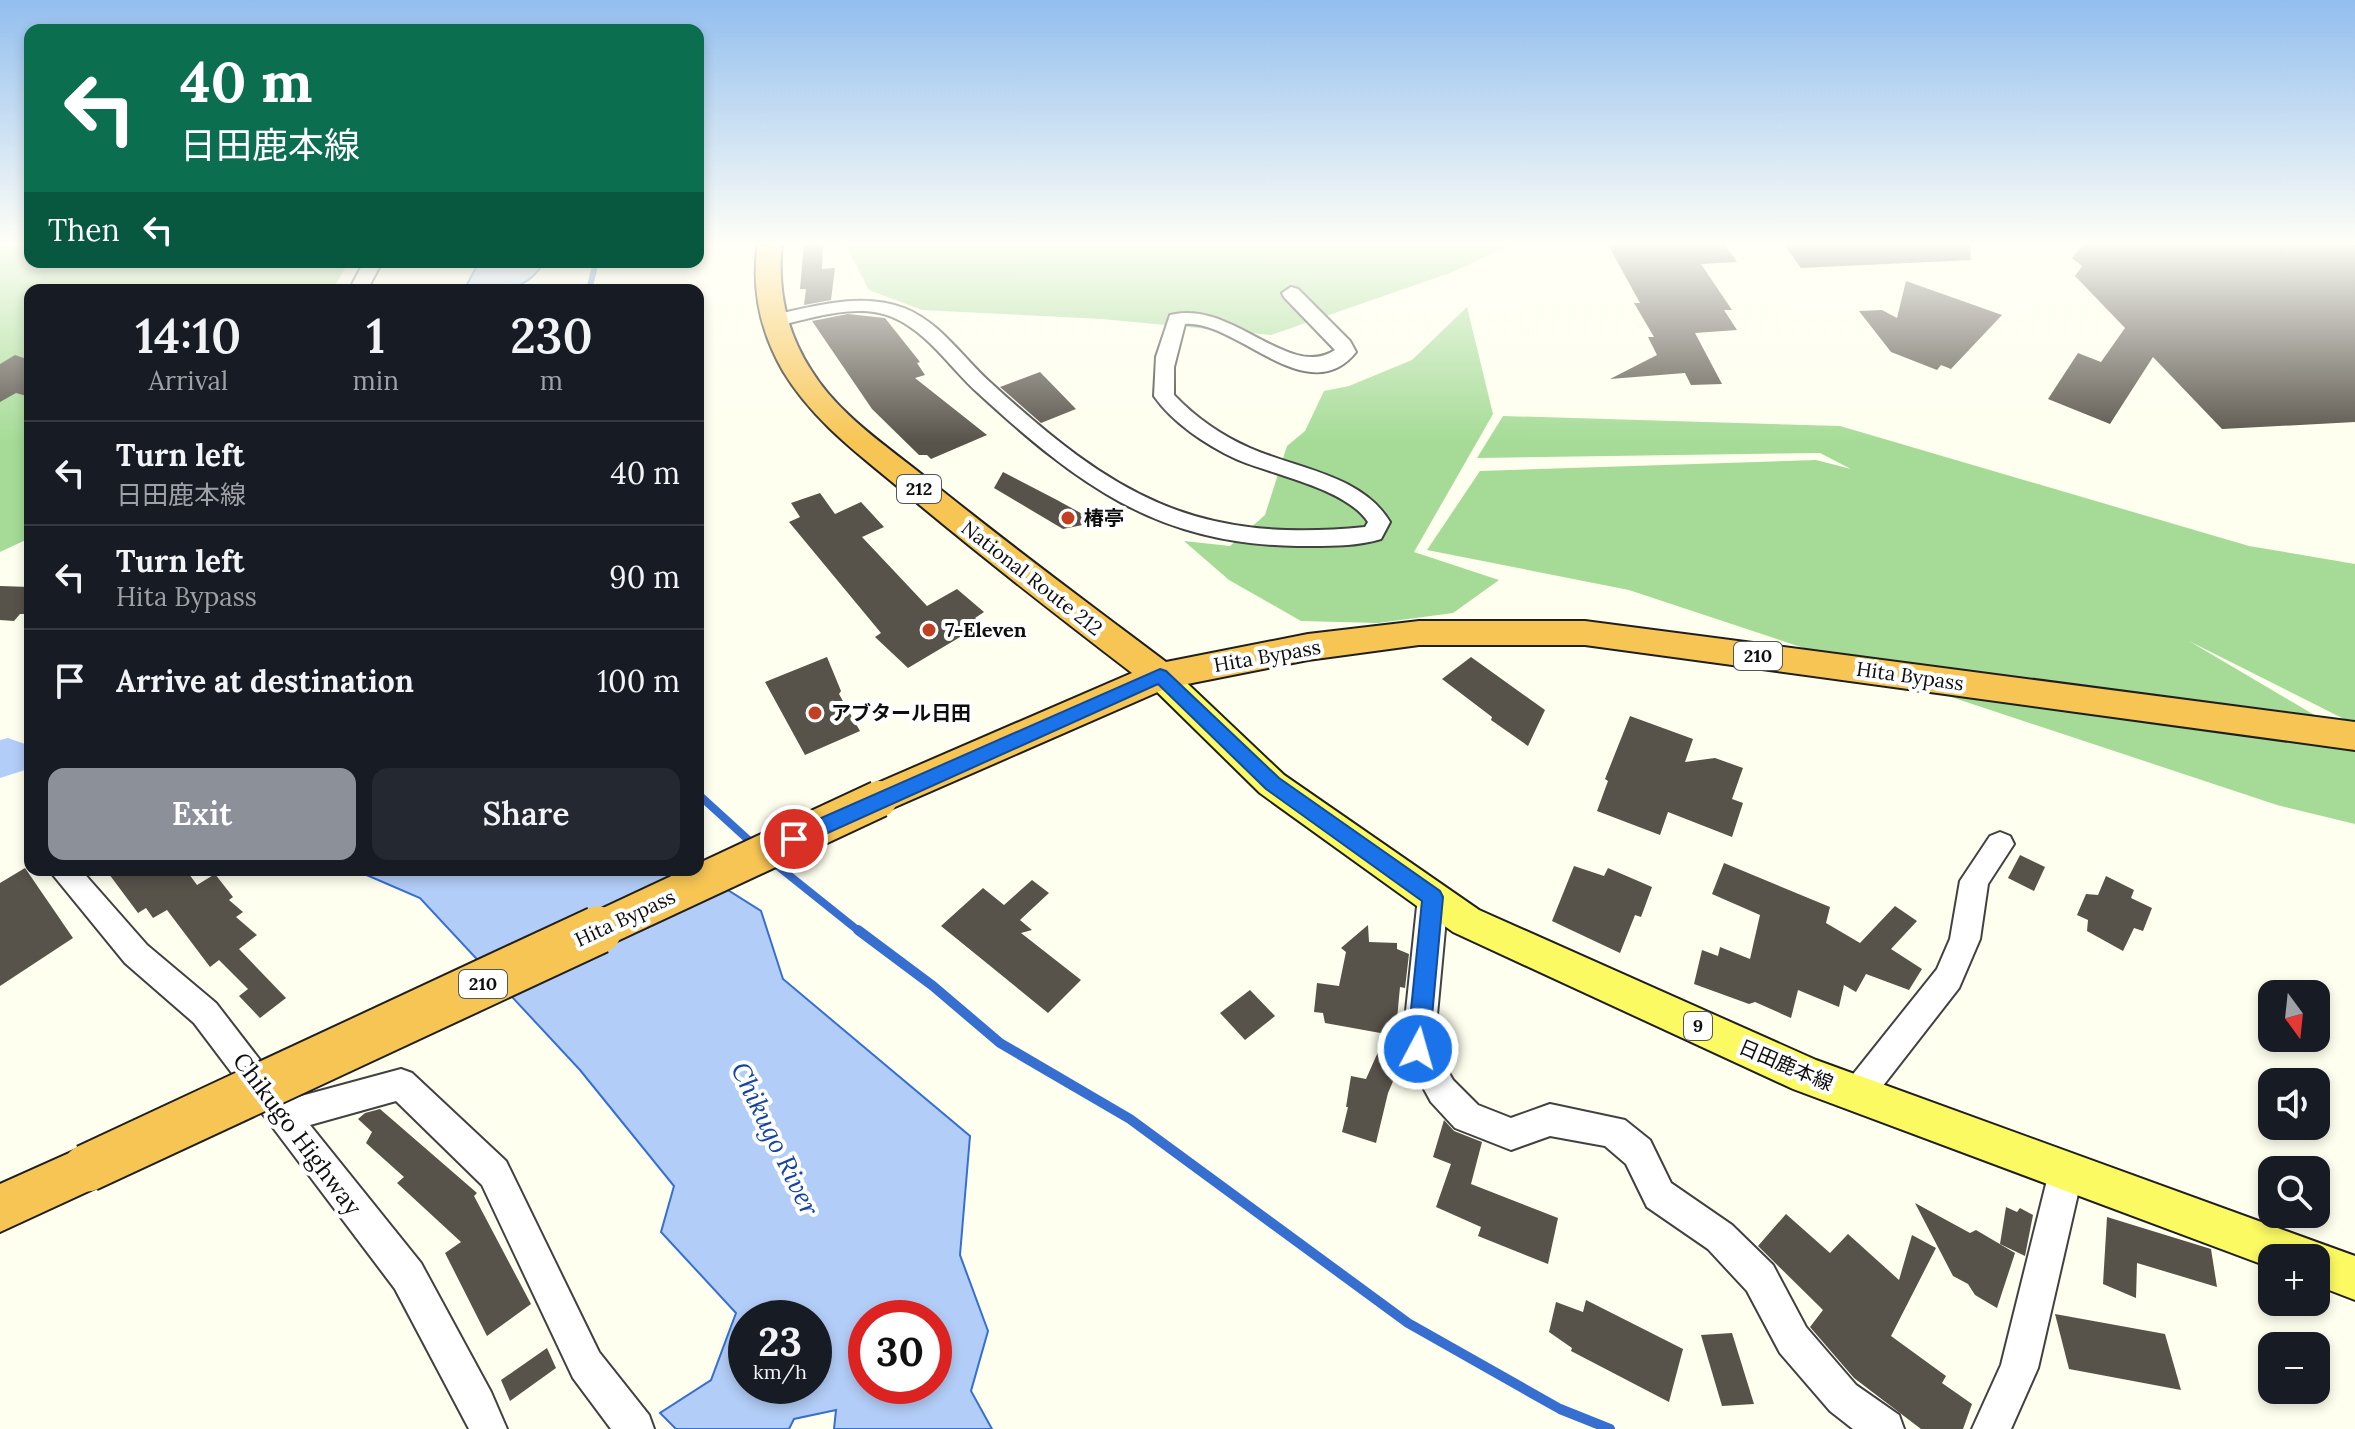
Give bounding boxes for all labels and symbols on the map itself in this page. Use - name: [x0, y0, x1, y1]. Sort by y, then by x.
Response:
- road number: 212: [897, 475, 941, 503]
- place label: 椿亭: [1084, 505, 1124, 530]
- marker: 椿亭: [1059, 509, 1077, 527]
- street label: National Route 212: [957, 515, 1108, 640]
- place label: 7-Eleven: [945, 617, 1027, 642]
- marker: 7-Eleven: [920, 621, 938, 639]
- street label: Hita Bypass: [1211, 634, 1322, 677]
- road number: 210: [1734, 642, 1782, 670]
- street label: Hita Bypass: [1855, 656, 1965, 695]
- place label: アブタール日田: [831, 700, 971, 725]
- marker: アブタール日田: [806, 704, 824, 722]
- pin: [760, 805, 828, 873]
- street label: Hita Bypass: [570, 883, 679, 952]
- road number: 210: [459, 970, 507, 998]
- north arrow: [2258, 980, 2330, 1052]
- position arrow: [1376, 1007, 1460, 1091]
- road number: 9: [1684, 1012, 1712, 1040]
- street label: 日田鹿本線: [1735, 1033, 1837, 1096]
- street label: Chikugo Highway: [226, 1046, 369, 1221]
- water label: Chikugo River: [724, 1057, 827, 1221]
- speed limit sign: 30: [848, 1300, 952, 1404]

